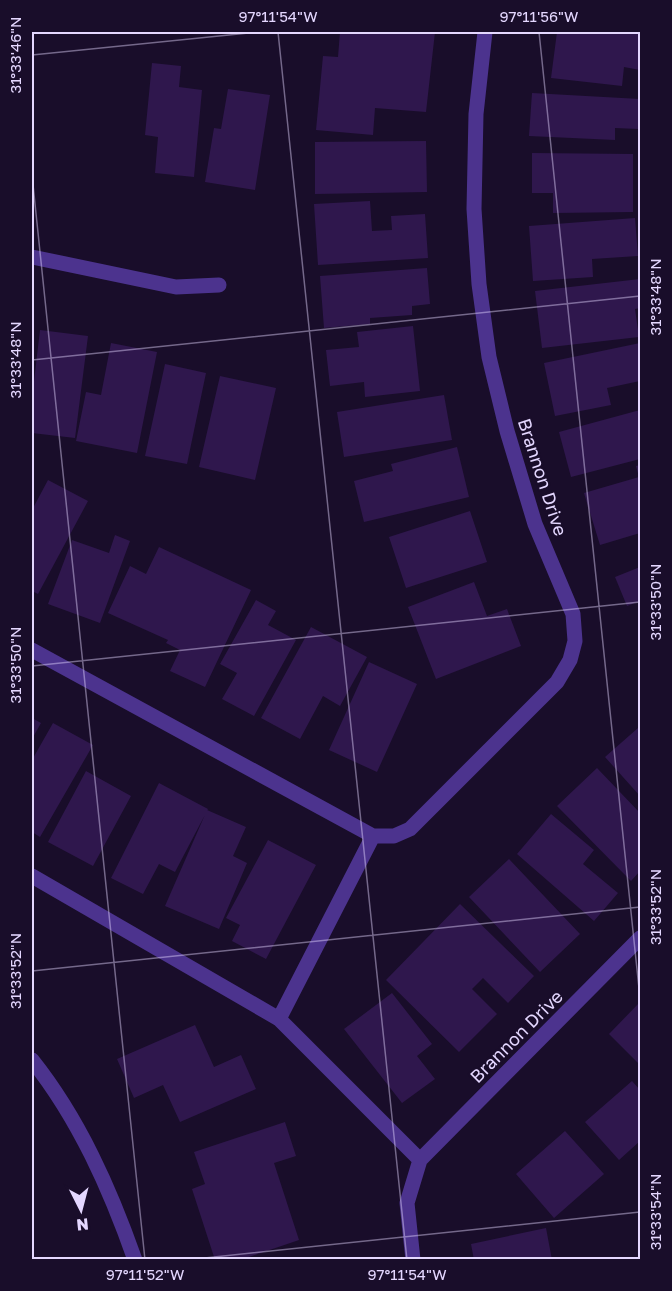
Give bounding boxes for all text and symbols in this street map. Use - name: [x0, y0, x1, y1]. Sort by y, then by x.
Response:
- text: 97°11'54"W: [238, 7, 318, 25]
- text: 97°11'56"W: [499, 7, 579, 25]
- text: 31°33'46"N: [6, 16, 24, 94]
- text: 31°33'48"N: [646, 258, 664, 336]
- text: 31°33'48"N: [6, 321, 24, 399]
- street label: Brannon Drive: [514, 415, 572, 539]
- text: 31°33'50"N: [646, 564, 664, 640]
- text: 31°33'50"N: [6, 627, 24, 703]
- text: 31°33'52"N: [646, 869, 664, 945]
- text: 31°33'52"N: [6, 933, 24, 1009]
- street label: Brannon Drive: [465, 985, 567, 1087]
- text: 31°33'54"N: [646, 1174, 664, 1250]
- north arrow: [51, 1180, 111, 1240]
- text: N: [75, 1214, 90, 1235]
- text: 97°11'52"W: [106, 1265, 184, 1283]
- text: 97°11'54"W: [367, 1265, 447, 1283]

